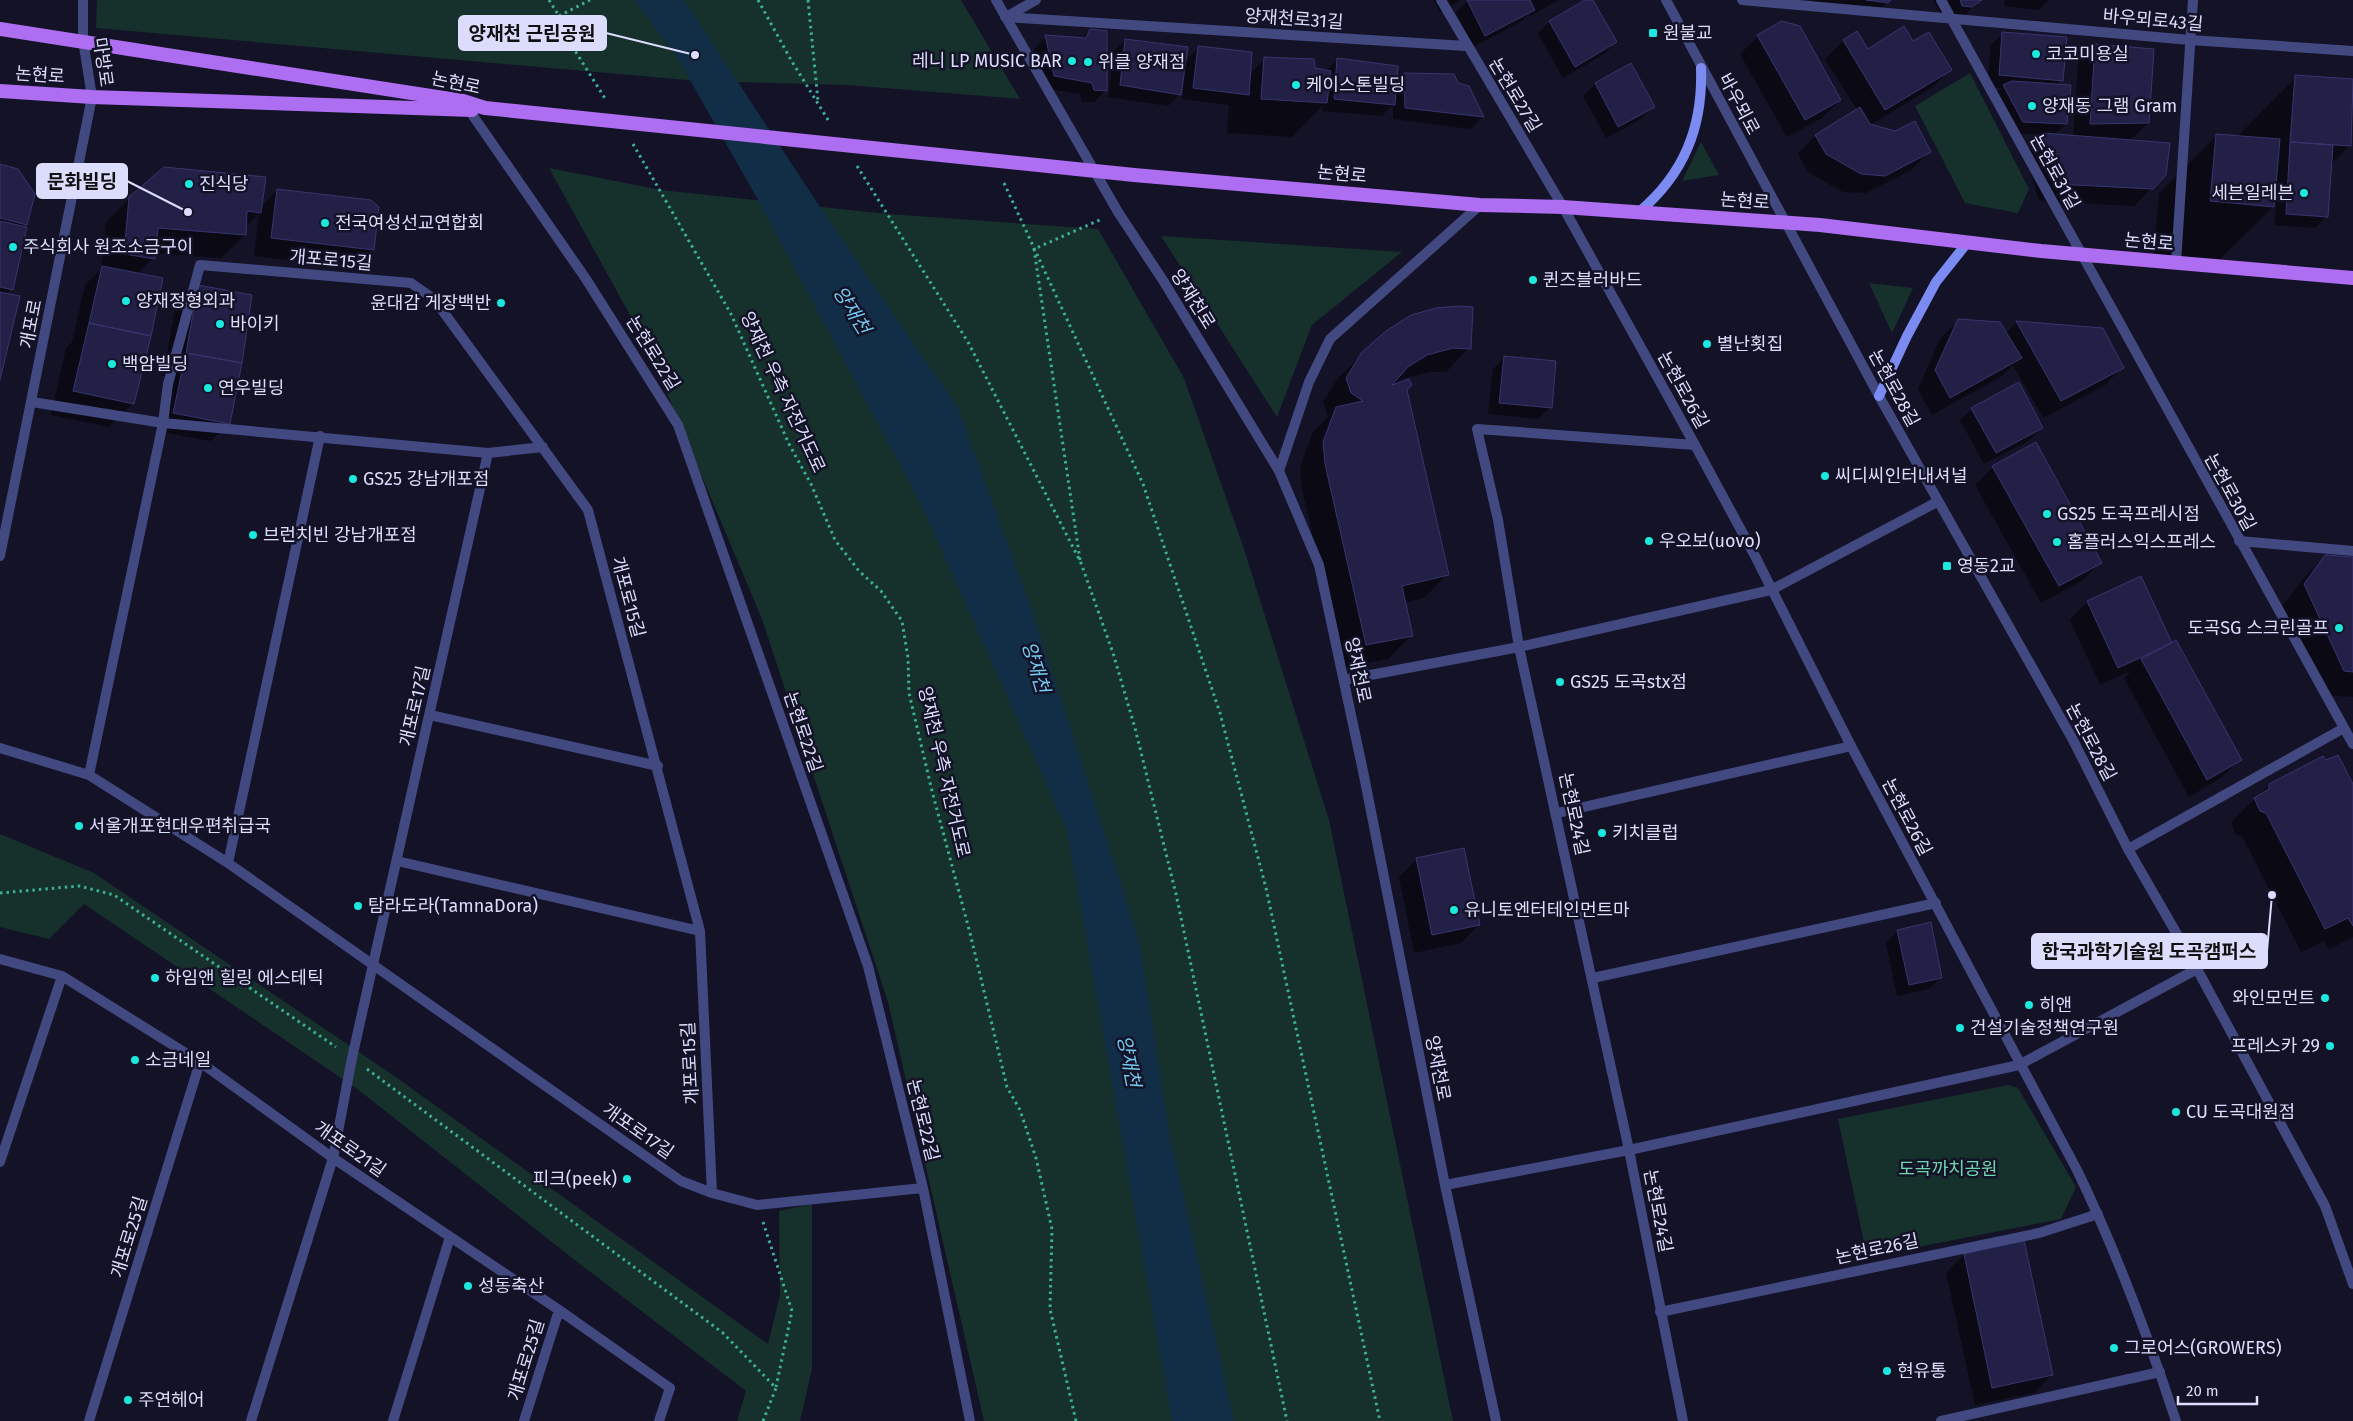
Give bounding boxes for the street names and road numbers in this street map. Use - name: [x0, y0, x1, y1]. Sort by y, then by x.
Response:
- street label: 양재천로31길: [1244, 5, 1344, 33]
- street label: 바우뫼로43길: [2102, 5, 2204, 35]
- street label: 마방로: [89, 36, 117, 88]
- street label: 논현로27길: [1484, 54, 1546, 136]
- street label: 논현로: [14, 62, 66, 88]
- street label: 논현로: [429, 67, 483, 99]
- street label: 바우뫼로: [1714, 70, 1764, 138]
- street label: 논현로31길: [2025, 131, 2085, 213]
- street label: 논현로: [1316, 161, 1368, 187]
- street label: 논현로: [1719, 188, 1771, 214]
- street label: 논현로: [2123, 229, 2175, 255]
- street label: 개포로15길: [289, 245, 373, 275]
- street label: 양재천로: [1166, 265, 1220, 333]
- street label: 개포로: [15, 298, 47, 350]
- street label: 양재천 우측 자전거도로: [736, 308, 830, 476]
- street label: 논현로22길: [621, 312, 685, 394]
- street label: 논현로28길: [1864, 345, 1924, 431]
- street label: 논현로26길: [1653, 348, 1713, 432]
- street label: 논현로30길: [2200, 449, 2260, 535]
- street label: 개포로15길: [607, 554, 649, 640]
- street label: 양재천로: [1340, 635, 1376, 705]
- street label: 개포로17길: [395, 664, 435, 748]
- street label: 양재천 우측 자전거도로: [914, 684, 974, 860]
- street label: 논현로22길: [779, 689, 827, 775]
- street label: 논현로28길: [2061, 699, 2121, 785]
- street label: 논현로24길: [1554, 771, 1594, 857]
- street label: 논현로26길: [1877, 774, 1937, 860]
- street label: 개포로15길: [677, 1021, 703, 1105]
- street label: 양재천로: [1421, 1033, 1455, 1103]
- street label: 논현로22길: [902, 1077, 944, 1163]
- street label: 개포로17길: [598, 1098, 678, 1164]
- street label: 개포로21길: [310, 1116, 390, 1182]
- street label: 논현로24길: [1639, 1168, 1677, 1254]
- street label: 개포로25길: [106, 1194, 152, 1280]
- street label: 논현로26길: [1833, 1229, 1921, 1269]
- street label: 개포로25길: [503, 1317, 549, 1403]

